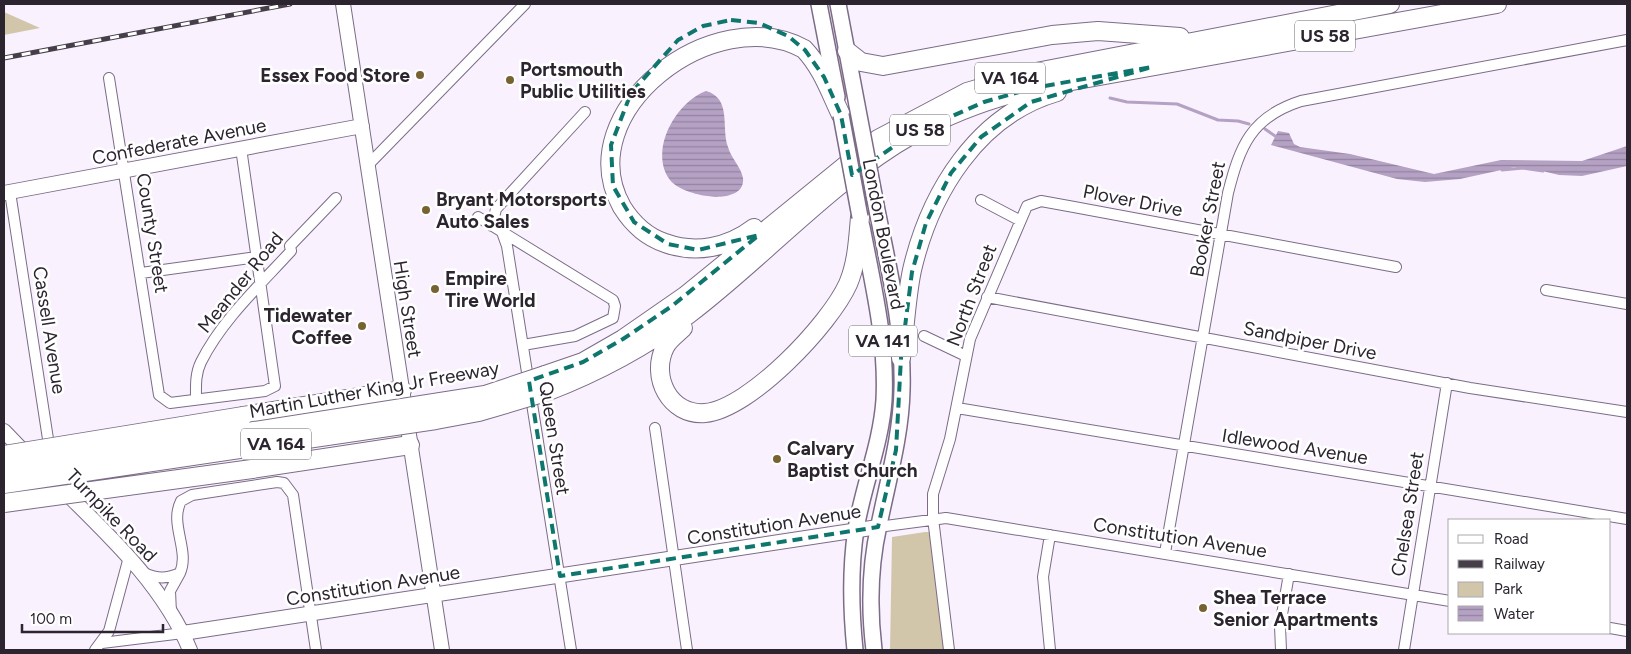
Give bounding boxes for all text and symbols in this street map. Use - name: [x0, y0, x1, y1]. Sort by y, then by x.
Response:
- road number: US 58: [1295, 20, 1355, 52]
- place label: Portsmouth Public Utilities: [520, 58, 646, 103]
- road number: VA 164: [975, 62, 1045, 94]
- place label: Essex Food Store: [260, 64, 410, 87]
- marker: Essex Food Store: [414, 69, 426, 81]
- marker: Portsmouth Public Utilities: [504, 74, 516, 86]
- street label: Confederate Avenue: [90, 113, 268, 170]
- road number: US 58: [890, 114, 950, 146]
- street label: London Boulevard: [858, 157, 909, 312]
- street label: Booker Street: [1185, 159, 1230, 279]
- street label: County Street: [132, 172, 173, 295]
- street label: Plover Drive: [1081, 180, 1185, 221]
- place label: Bryant Motorsports Auto Sales: [436, 188, 607, 233]
- marker: Bryant Motorsports Auto Sales: [420, 204, 432, 216]
- street label: Meander Road: [193, 227, 288, 337]
- street label: North Street: [941, 241, 1002, 350]
- street label: High Street: [388, 259, 427, 359]
- street label: Cassell Avenue: [28, 265, 71, 395]
- place label: Empire Tire World: [445, 267, 535, 312]
- marker: Empire Tire World: [429, 283, 441, 295]
- place label: Tidewater Coffee: [264, 304, 352, 349]
- street label: Sandpiper Drive: [1241, 316, 1379, 365]
- marker: Tidewater Coffee: [356, 320, 368, 332]
- road number: VA 141: [849, 326, 917, 356]
- street label: Martin Luther King Jr Freeway: [247, 356, 501, 423]
- street label: Queen Street: [534, 380, 575, 497]
- street label: Idlewood Avenue: [1220, 424, 1370, 469]
- road number: VA 164: [241, 428, 311, 459]
- place label: Calvary Baptist Church: [787, 437, 918, 482]
- street label: Chelsea Street: [1386, 450, 1429, 578]
- marker: Calvary Baptist Church: [771, 453, 783, 465]
- street label: Turnpike Road: [61, 464, 162, 567]
- street label: Constitution Avenue: [686, 499, 863, 550]
- street label: Constitution Avenue: [1091, 512, 1268, 563]
- legend: [1448, 519, 1611, 634]
- text: Road: [1494, 530, 1529, 548]
- text: Railway: [1494, 555, 1545, 573]
- street label: Constitution Avenue: [285, 560, 462, 611]
- text: Park: [1494, 580, 1523, 598]
- place label: Shea Terrace Senior Apartments: [1213, 586, 1378, 631]
- scale bar: [22, 602, 164, 634]
- marker: Shea Terrace Senior Apartments: [1197, 602, 1209, 614]
- text: Water: [1494, 605, 1534, 623]
- text: 100 m: [30, 610, 72, 628]

